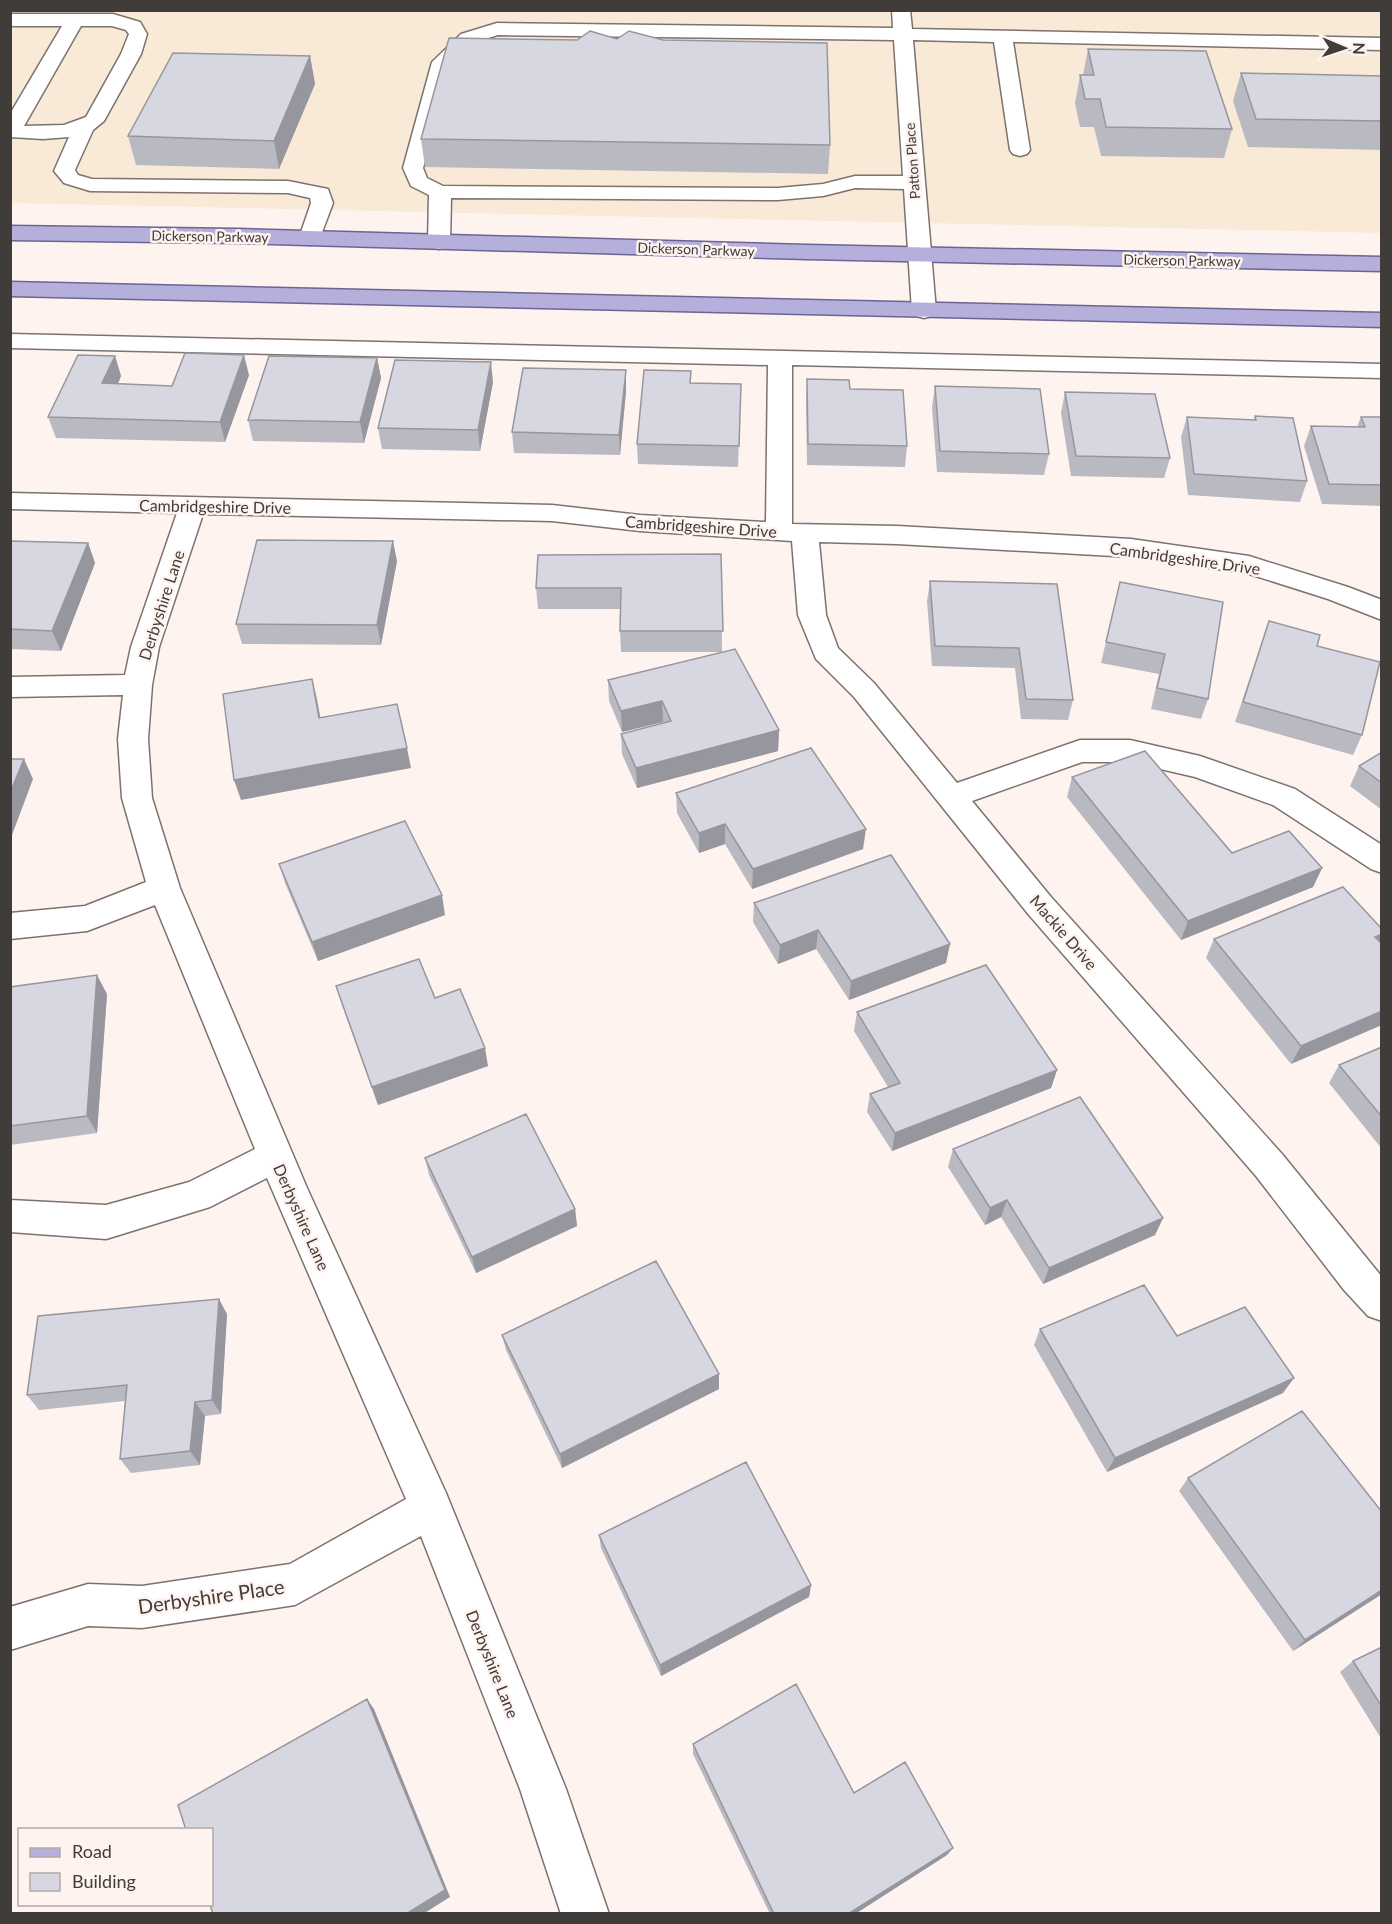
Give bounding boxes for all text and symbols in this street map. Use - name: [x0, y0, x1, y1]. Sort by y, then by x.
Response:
- north arrow: [1314, 18, 1374, 78]
- text: N: [1350, 42, 1369, 55]
- street label: Patton Place: [901, 122, 923, 200]
- street label: Dickerson Parkway: [151, 226, 270, 246]
- street label: Dickerson Parkway: [637, 238, 756, 260]
- street label: Dickerson Parkway: [1123, 250, 1242, 270]
- street label: Cambridgeshire Drive: [139, 495, 291, 517]
- street label: Cambridgeshire Drive: [625, 511, 777, 541]
- street label: Cambridgeshire Drive: [1108, 538, 1262, 578]
- street label: Derbyshire Lane: [134, 548, 188, 662]
- street label: Mackie Drive: [1026, 891, 1102, 973]
- street label: Derbyshire Lane: [270, 1161, 334, 1273]
- street label: Derbyshire Place: [136, 1574, 286, 1618]
- street label: Derbyshire Lane: [463, 1607, 523, 1721]
- legend: [18, 1828, 213, 1906]
- text: Road: [72, 1840, 112, 1862]
- text: Building: [72, 1870, 136, 1892]

